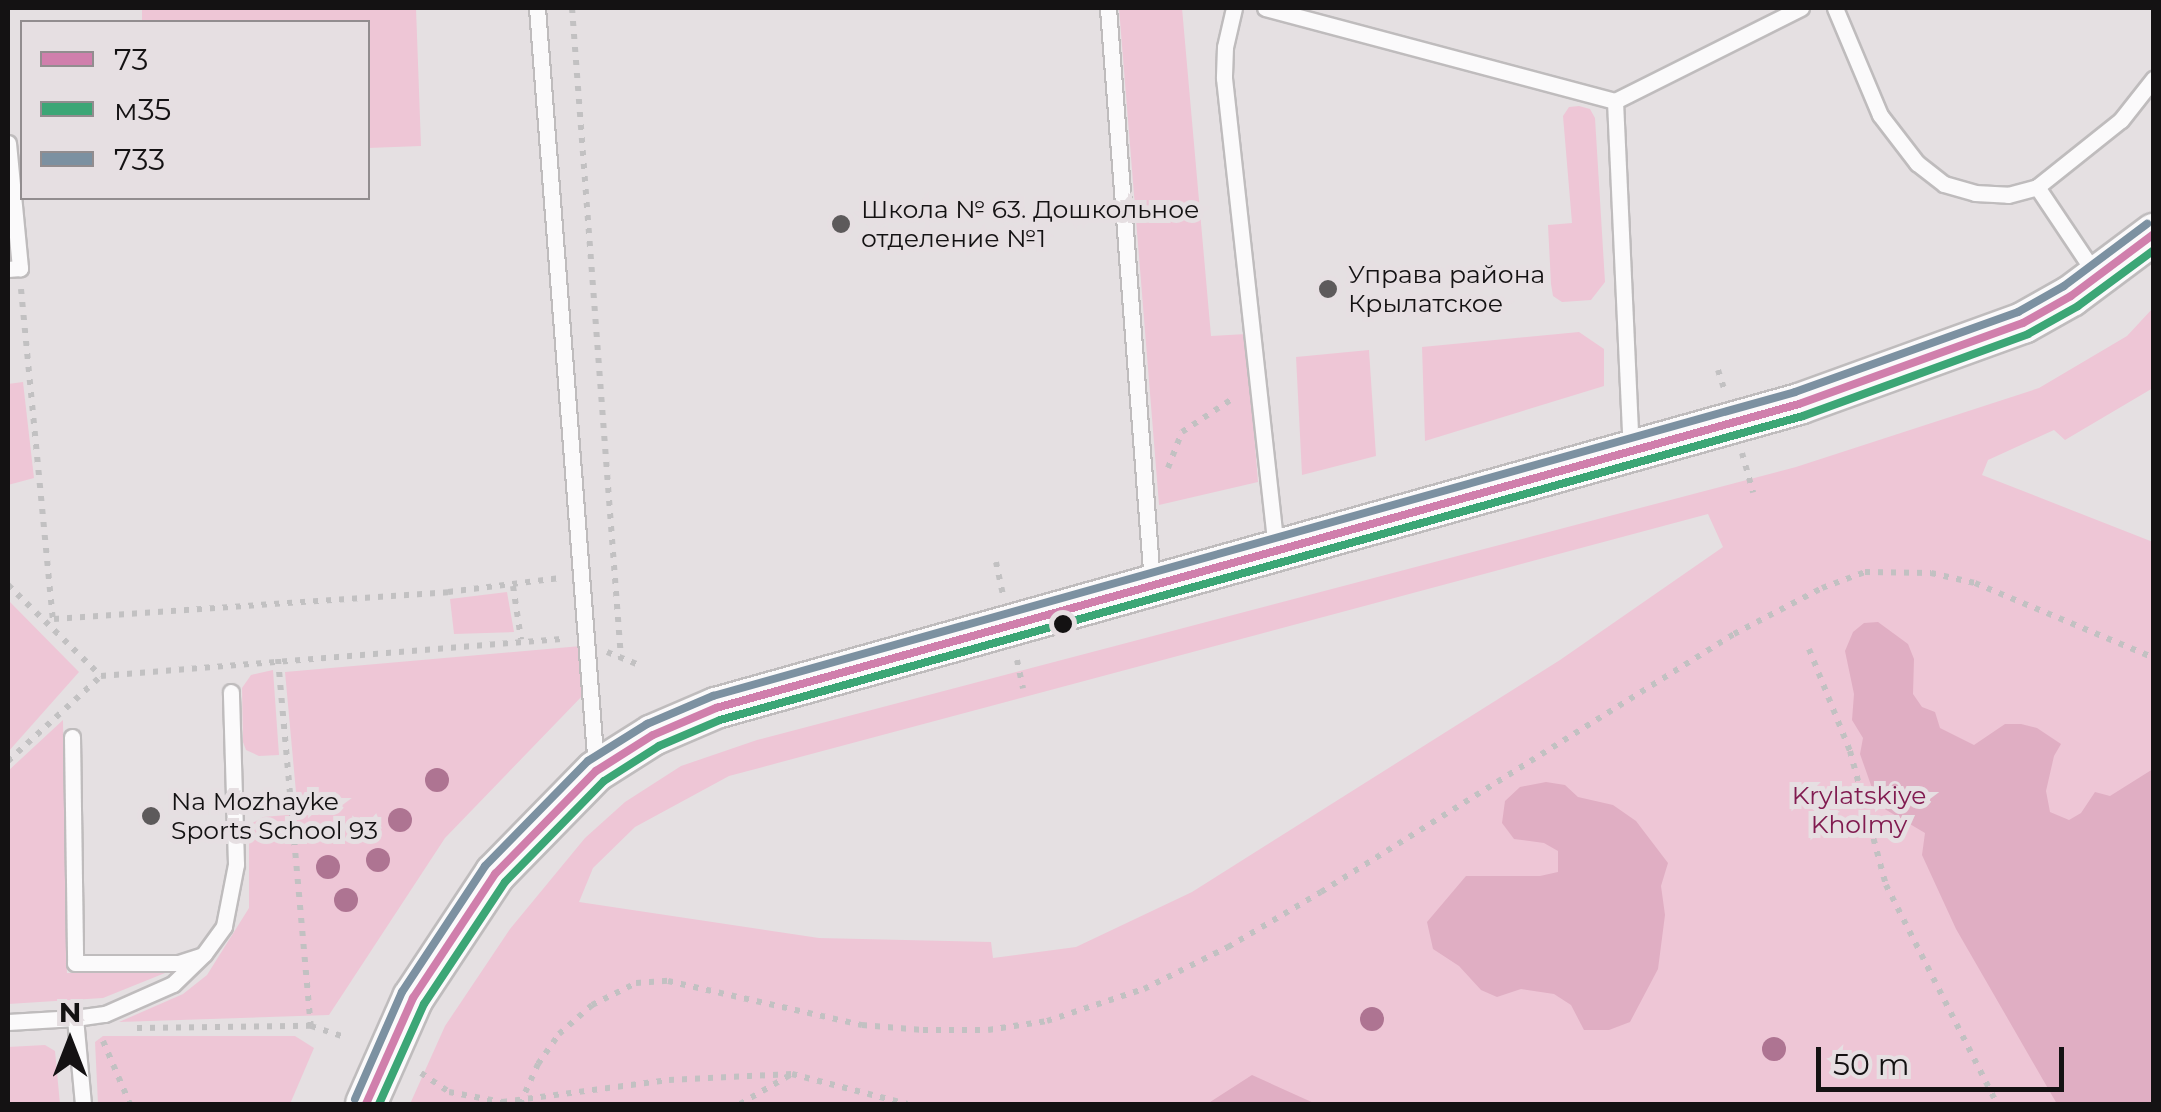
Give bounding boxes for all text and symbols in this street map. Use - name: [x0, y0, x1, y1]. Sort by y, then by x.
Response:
- legend: [20, 20, 370, 200]
- text: 73: [114, 41, 148, 78]
- text: м35: [114, 91, 171, 128]
- text: 733: [114, 141, 165, 178]
- place label: Школа № 63. Дошкольное отделение №1: [861, 195, 1200, 254]
- marker: Школа № 63. Дошкольное отделение №1: [830, 213, 852, 235]
- place label: Управа района Крылатское: [1348, 260, 1545, 319]
- marker: Управа района Крылатское: [1317, 278, 1339, 300]
- unlabelled marker: [1053, 614, 1073, 634]
- park label: Krylatskiye Kholmy: [1792, 781, 1926, 840]
- place label: Na Mozhayke Sports School 93: [171, 787, 378, 846]
- marker: Na Mozhayke Sports School 93: [140, 805, 162, 827]
- north arrow: [20, 992, 120, 1092]
- text: N: [59, 995, 81, 1029]
- scale bar: [1821, 1027, 2068, 1089]
- text: 50 m: [1833, 1046, 1910, 1083]

